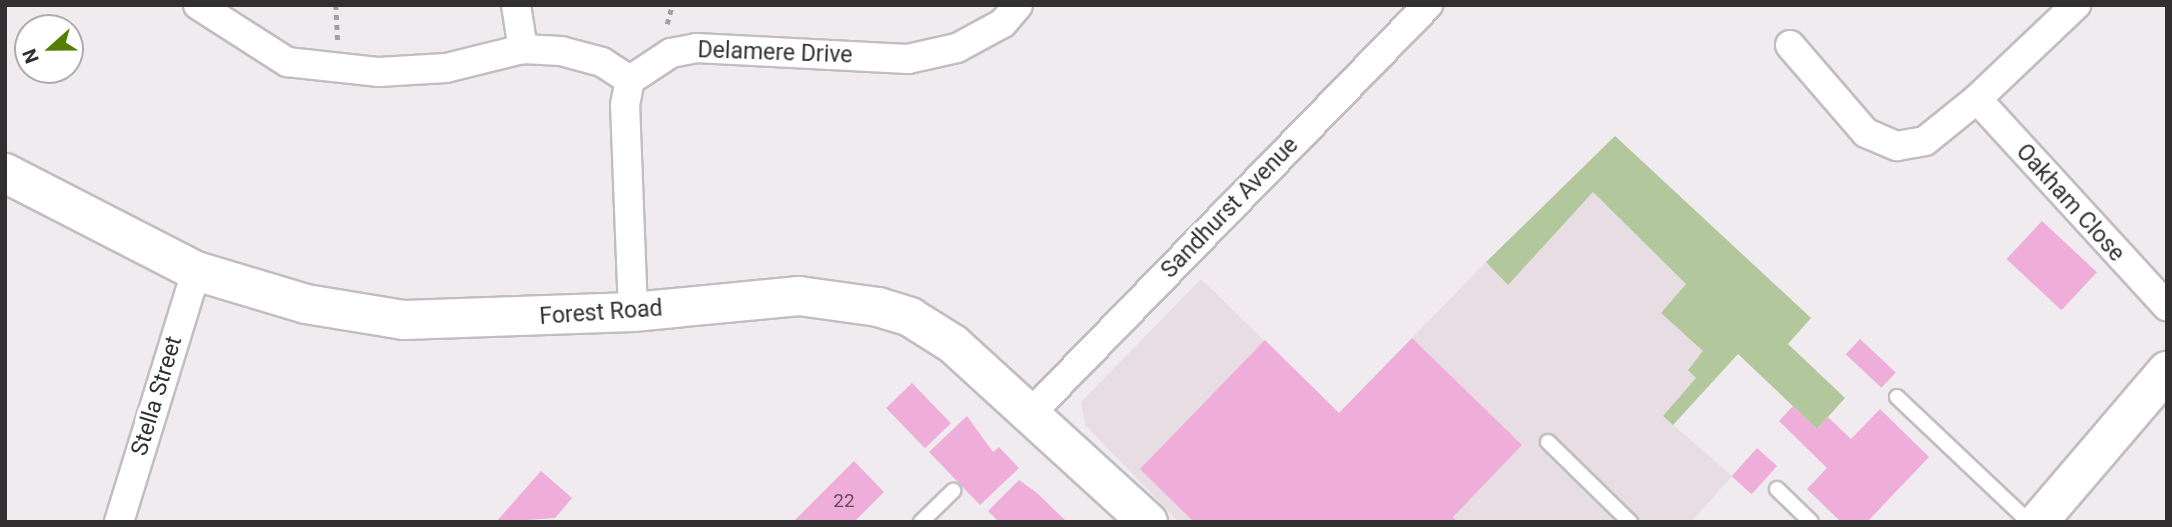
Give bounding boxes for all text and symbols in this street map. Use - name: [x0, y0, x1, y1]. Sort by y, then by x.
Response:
- north arrow: [14, 14, 84, 84]
- street label: Delamere Drive: [697, 37, 853, 69]
- text: N: [18, 46, 44, 66]
- street label: Sandhurst Avenue: [1156, 132, 1304, 284]
- street label: Oakham Close: [2010, 138, 2130, 268]
- street label: Forest Road: [539, 295, 663, 331]
- street label: Stella Street: [126, 333, 188, 459]
- house number: 22: [833, 490, 855, 512]

